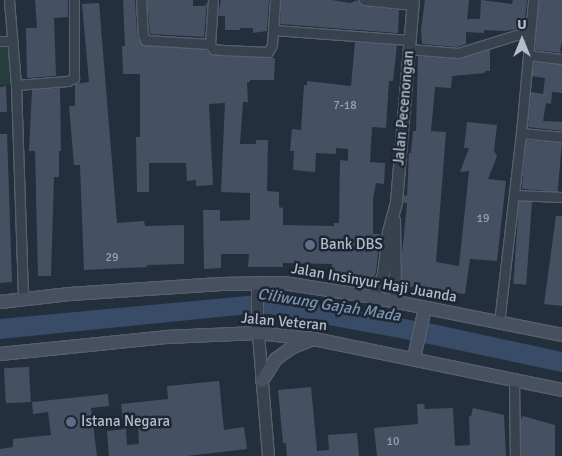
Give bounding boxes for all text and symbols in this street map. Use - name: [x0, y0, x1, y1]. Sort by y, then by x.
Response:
- north arrow: [497, 15, 547, 65]
- text: U: [517, 16, 527, 33]
- street label: Jalan Pecenongan: [390, 50, 418, 166]
- house number: 7-18: [333, 99, 357, 113]
- house number: 19: [477, 212, 489, 226]
- place label: Bank DBS: [320, 236, 383, 254]
- marker: Bank DBS: [304, 239, 316, 251]
- house number: 29: [106, 251, 118, 265]
- street label: Jalan Insinyur Haji Juanda: [290, 260, 458, 306]
- water label: Ciliwung Gajah Mada: [256, 284, 402, 326]
- street label: Jalan Veteran: [240, 309, 328, 335]
- place label: Istana Negara: [81, 413, 170, 431]
- marker: Istana Negara: [65, 416, 77, 428]
- house number: 10: [387, 435, 399, 449]

